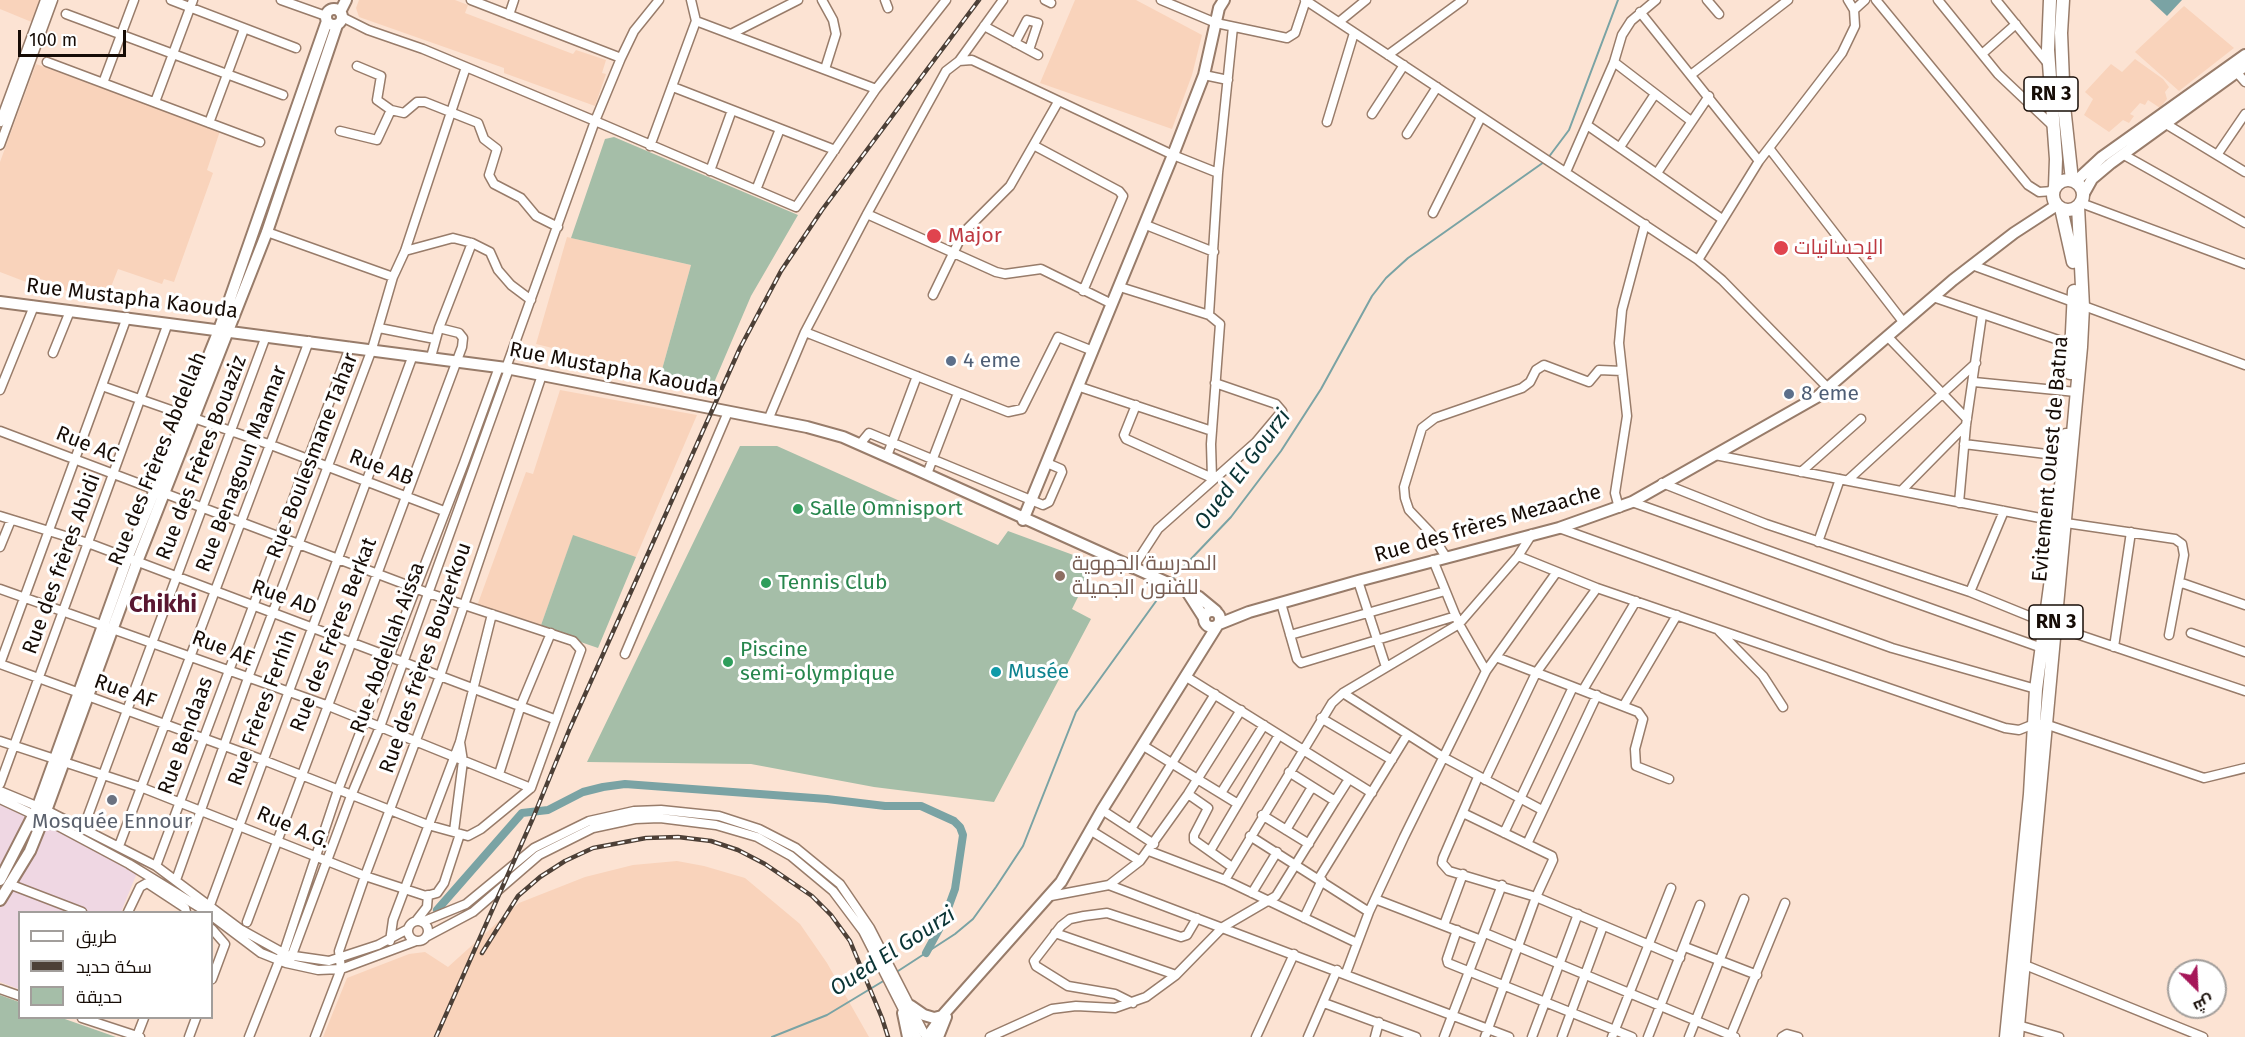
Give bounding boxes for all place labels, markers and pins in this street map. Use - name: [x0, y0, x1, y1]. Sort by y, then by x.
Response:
- place label: Major: [948, 223, 1002, 249]
- marker: Major: [925, 227, 943, 245]
- place label: الإحسانيات: [1794, 235, 1884, 261]
- marker: الإحسانيات: [1772, 239, 1790, 257]
- place label: 4 eme: [963, 348, 1021, 374]
- marker: 4 eme: [944, 354, 958, 368]
- place label: 8 eme: [1801, 381, 1859, 407]
- marker: 8 eme: [1782, 387, 1796, 401]
- place label: Salle Omnisport: [810, 496, 963, 522]
- marker: Salle Omnisport: [791, 502, 805, 516]
- place label: المدرسة الجهوية للفنون الجميلة: [1072, 551, 1217, 601]
- marker: المدرسة الجهوية للفنون الجميلة: [1053, 569, 1067, 583]
- place label: Tennis Club: [778, 570, 887, 596]
- marker: Tennis Club: [759, 576, 773, 590]
- place label: Piscine semi-olympique: [740, 637, 895, 687]
- marker: Piscine semi-olympique: [721, 655, 735, 669]
- place label: Musée: [1008, 659, 1069, 685]
- marker: Musée: [989, 665, 1003, 679]
- marker: Mosquée Ennour: [105, 793, 119, 807]
- place label: Mosquée Ennour: [32, 809, 192, 835]

